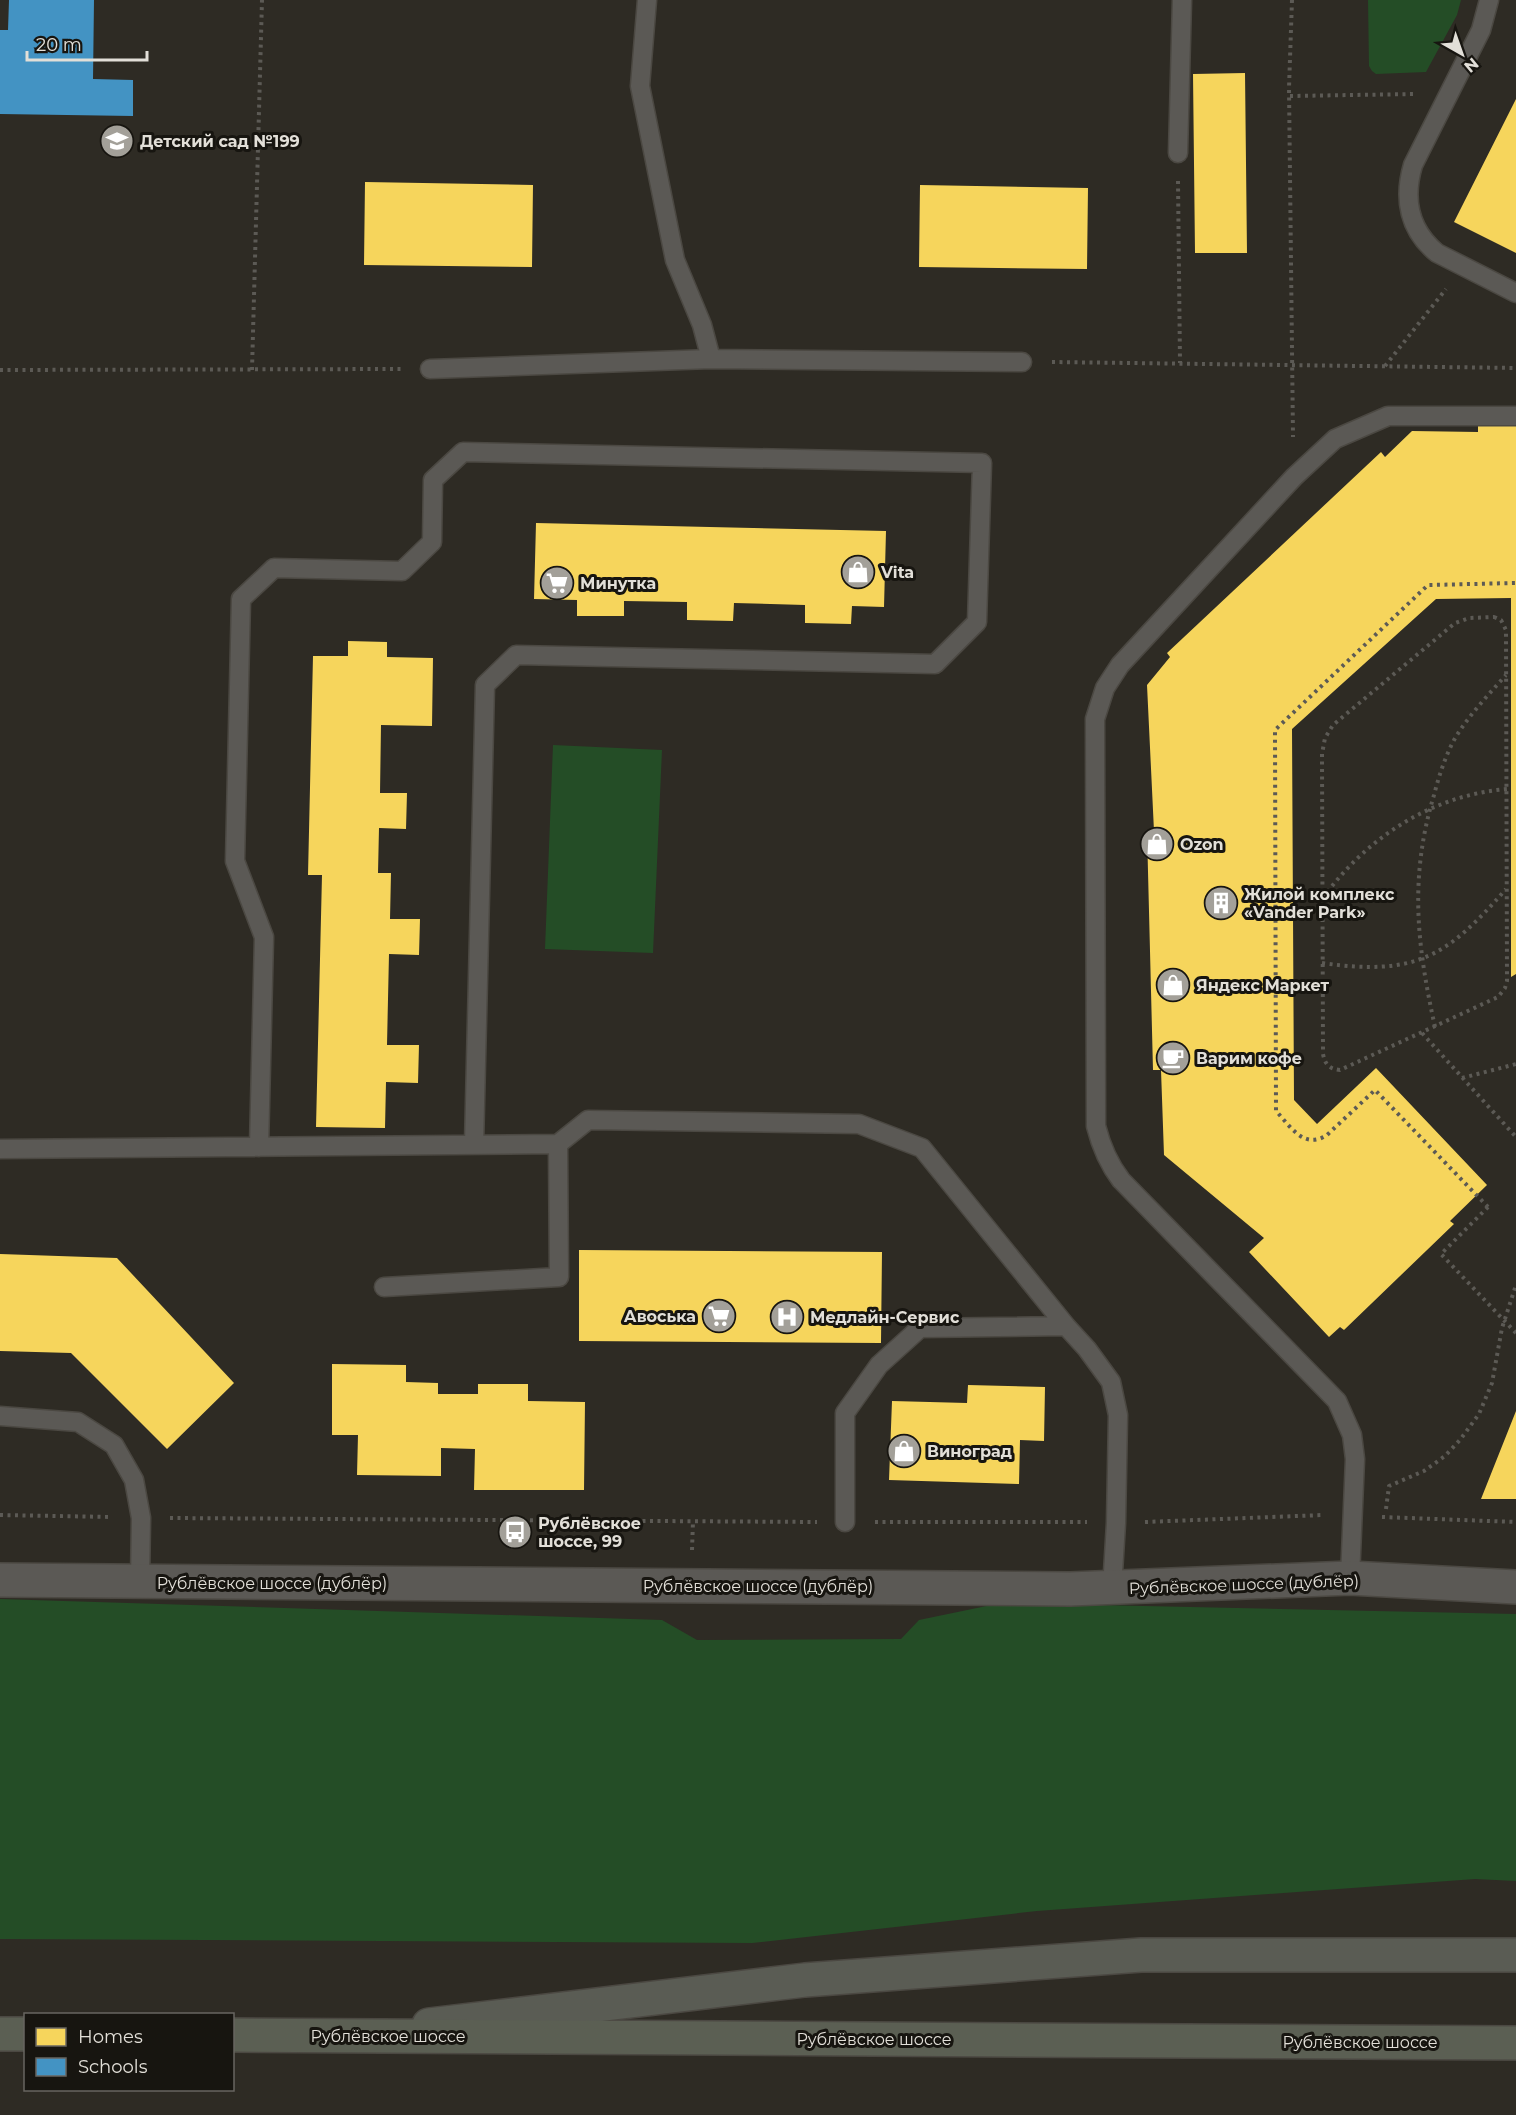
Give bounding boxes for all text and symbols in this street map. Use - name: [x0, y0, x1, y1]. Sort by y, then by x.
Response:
- scale bar: [27, 24, 147, 62]
- north arrow: [1432, 24, 1492, 84]
- text: 20 m: [36, 34, 82, 56]
- text: N: [1460, 54, 1482, 77]
- school or university icon: Детский сад №199: [99, 123, 135, 159]
- place label: Детский сад №199: [140, 132, 300, 151]
- shop icon: Vita: [840, 554, 876, 590]
- place label: Vita: [880, 563, 914, 582]
- supermarket icon: Минутка: [539, 565, 575, 601]
- place label: Минутка: [580, 574, 656, 593]
- shop icon: Ozon: [1139, 826, 1175, 862]
- place label: Ozon: [1180, 835, 1224, 854]
- building icon: Жилой комплекс «Vander Park»: [1203, 885, 1239, 921]
- place label: Жилой комплекс «Vander Park»: [1244, 885, 1395, 922]
- shop icon: Яндекс Маркет: [1155, 967, 1191, 1003]
- place label: Яндекс Маркет: [1196, 976, 1330, 995]
- cafe icon: Варим кофе: [1155, 1040, 1191, 1076]
- place label: Варим кофе: [1196, 1049, 1302, 1068]
- supermarket icon: Авоська: [701, 1298, 737, 1334]
- hospital icon: Медлайн-Сервис: [769, 1299, 805, 1335]
- place label: Авоська: [624, 1307, 696, 1326]
- place label: Медлайн-Сервис: [810, 1308, 960, 1327]
- shop icon: Виноград: [886, 1433, 922, 1469]
- place label: Виноград: [927, 1442, 1012, 1461]
- bus stop icon: Рублёвское шоссе, 99: [497, 1514, 533, 1550]
- place label: Рублёвское шоссе, 99: [538, 1514, 641, 1551]
- street label: Рублёвское шоссе (дублёр): [1129, 1571, 1359, 1598]
- street label: Рублёвское шоссе (дублёр): [157, 1574, 387, 1593]
- street label: Рублёвское шоссе (дублёр): [643, 1577, 873, 1596]
- legend: [24, 2013, 234, 2091]
- text: Homes: [78, 2026, 143, 2048]
- street label: Рублёвское шоссе: [310, 2027, 466, 2046]
- street label: Рублёвское шоссе: [796, 2030, 952, 2049]
- street label: Рублёвское шоссе: [1282, 2033, 1438, 2052]
- text: Schools: [78, 2056, 148, 2078]

